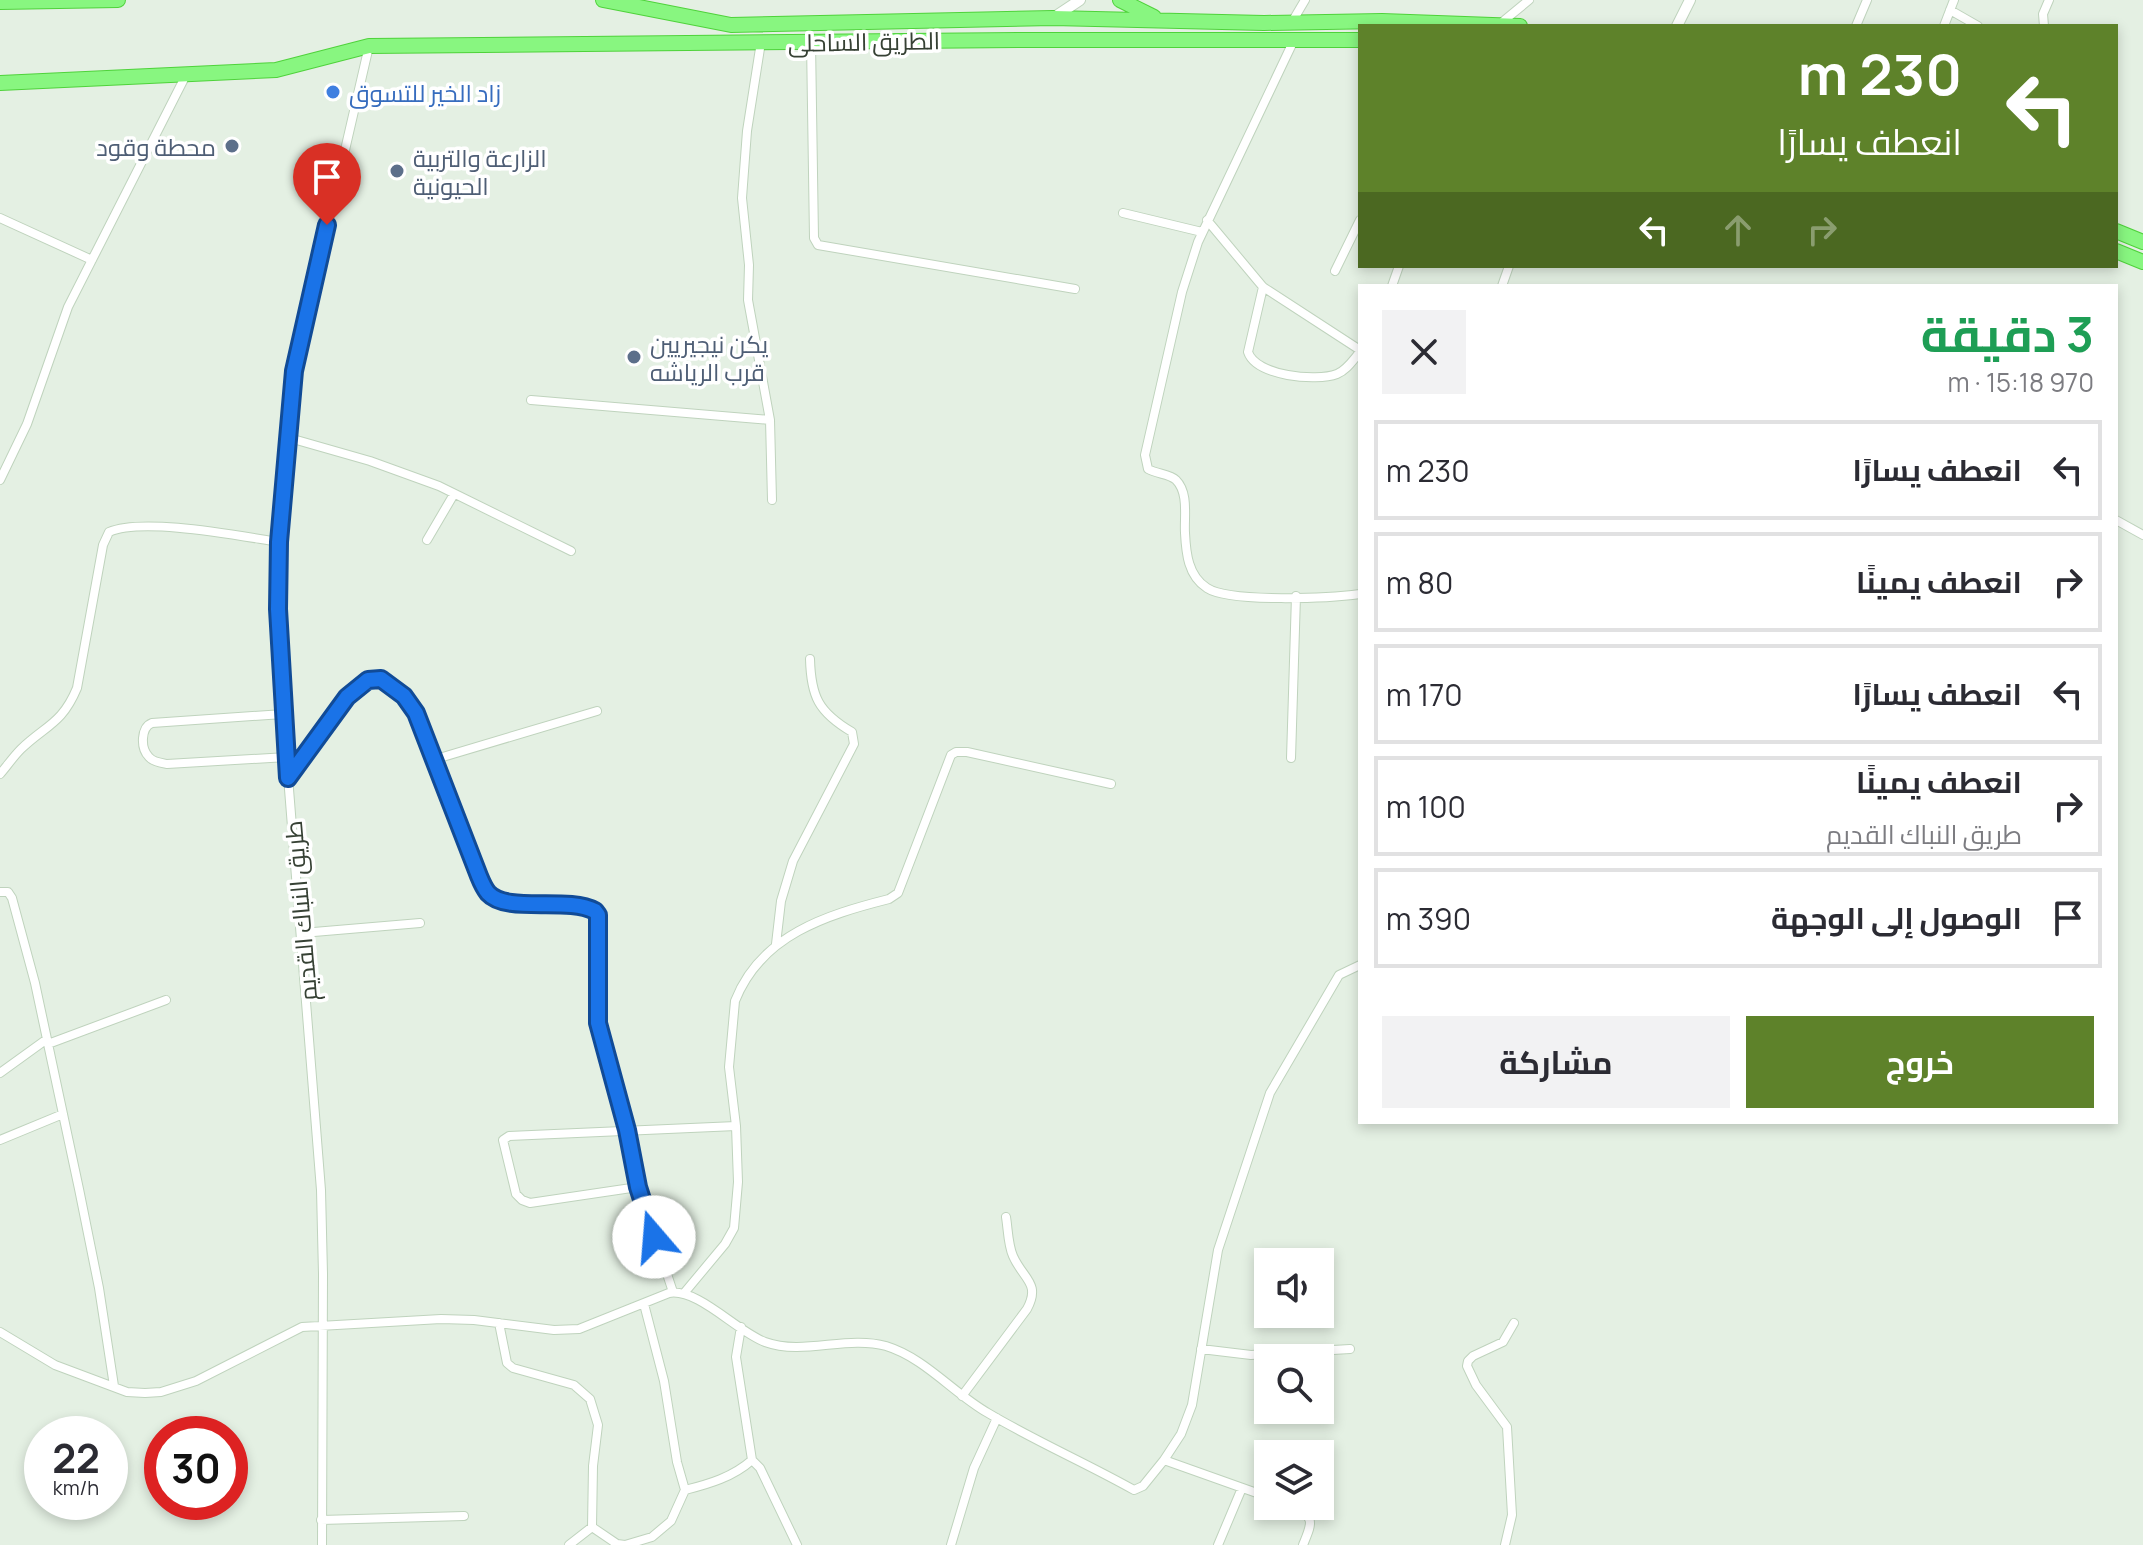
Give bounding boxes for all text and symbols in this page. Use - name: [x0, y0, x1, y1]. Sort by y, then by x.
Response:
- street label: الطريق الساحلى: [788, 23, 940, 59]
- text: 230 m: [1798, 35, 1962, 112]
- icon: left: [1990, 56, 2094, 160]
- place label: زاد الخير للتسوق: [349, 76, 501, 109]
- marker: زاد الخير للتسوق: [324, 83, 342, 101]
- text: انعطف يسارًا: [1777, 117, 1962, 166]
- place label: محطة وقود: [96, 130, 216, 163]
- marker: محطة وقود: [223, 137, 241, 155]
- place label: الزارعة والتربية الحيونية: [413, 141, 547, 202]
- pin: [293, 143, 361, 225]
- icon: arrive: [305, 155, 349, 199]
- marker: الزارعة والتربية الحيونية: [388, 162, 406, 180]
- icon: left: [1632, 208, 1676, 252]
- icon: ahead: [1716, 208, 1760, 252]
- icon: right: [1800, 208, 1844, 252]
- text: 3 دقيقة: [1921, 301, 2094, 366]
- button: close: [1382, 310, 1466, 394]
- place label: يكن نيجيريين قرب الرياشه: [650, 327, 769, 388]
- marker: يكن نيجيريين قرب الرياشه: [625, 348, 643, 366]
- text: 970 m · 15:18: [1948, 364, 2094, 400]
- icon: left: [2046, 448, 2090, 492]
- text: انعطف يسارًا: [1852, 449, 2022, 490]
- text: 230 m: [1386, 450, 1469, 491]
- icon: right: [2046, 560, 2090, 604]
- text: انعطف يمينًا: [1856, 561, 2022, 602]
- text: 80 m: [1386, 562, 1453, 603]
- icon: left: [2046, 672, 2090, 716]
- text: انعطف يسارًا: [1852, 673, 2022, 714]
- text: 170 m: [1386, 674, 1463, 715]
- text: انعطف يمينًا: [1856, 761, 2022, 802]
- icon: right: [2046, 784, 2090, 828]
- text: 100 m: [1386, 786, 1466, 827]
- text: طريق النباك القديم: [1826, 816, 2022, 852]
- street label: طريق النباك القديم: [276, 819, 325, 1003]
- icon: arrive: [2046, 896, 2090, 940]
- text: الوصول إلى الوجهة: [1771, 897, 2022, 938]
- text: 390 m: [1386, 898, 1471, 939]
- button: مشاركة: [1382, 1016, 1730, 1108]
- button: خروج: [1746, 1016, 2094, 1108]
- position arrow: [612, 1195, 696, 1279]
- map controls: [1254, 1248, 1334, 1520]
- button: sound: [1254, 1248, 1334, 1328]
- button: search: [1254, 1344, 1334, 1424]
- speed limit sign: 30: [144, 1416, 248, 1520]
- text: 22: [52, 1430, 100, 1485]
- button: layers: [1254, 1440, 1334, 1520]
- text: km/h: [53, 1474, 99, 1501]

